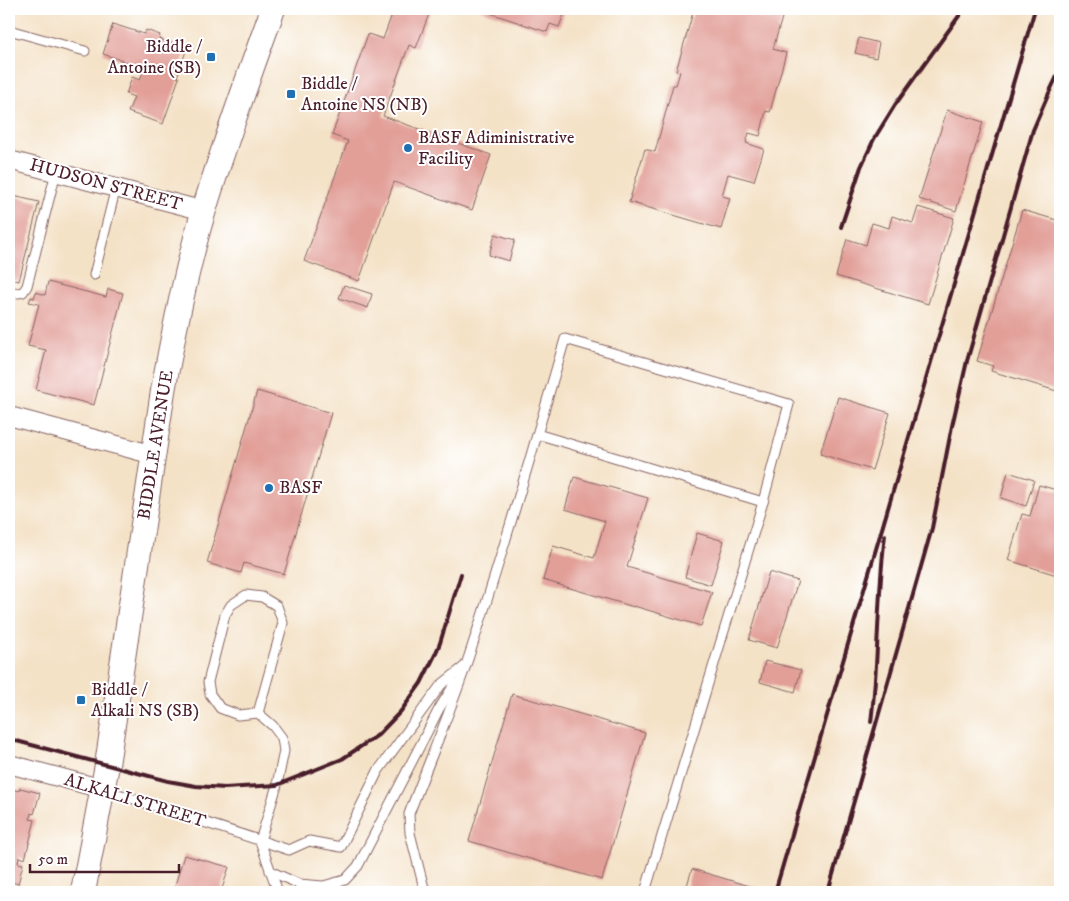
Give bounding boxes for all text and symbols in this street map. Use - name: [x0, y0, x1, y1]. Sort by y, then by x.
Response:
- place label: Biddle / Antoine (SB): [108, 36, 203, 79]
- marker: Biddle / Antoine (SB): [205, 51, 217, 63]
- place label: Biddle / Antoine NS (NB): [301, 73, 428, 116]
- marker: Biddle / Antoine NS (NB): [285, 88, 297, 100]
- place label: BASF Adiministrative Facility: [418, 127, 574, 170]
- marker: BASF Adiministrative Facility: [402, 142, 414, 154]
- street label: HUDSON STREET: [27, 154, 185, 216]
- street label: BIDDLE AVENUE: [133, 368, 179, 521]
- place label: BASF: [279, 477, 322, 499]
- marker: BASF: [263, 482, 275, 494]
- place label: Biddle / Alkali NS (SB): [91, 679, 199, 722]
- marker: Biddle / Alkali NS (SB): [75, 694, 87, 706]
- street label: ALKALI STREET: [62, 769, 209, 833]
- scale bar: [30, 841, 179, 873]
- text: 50 m: [38, 850, 68, 869]

